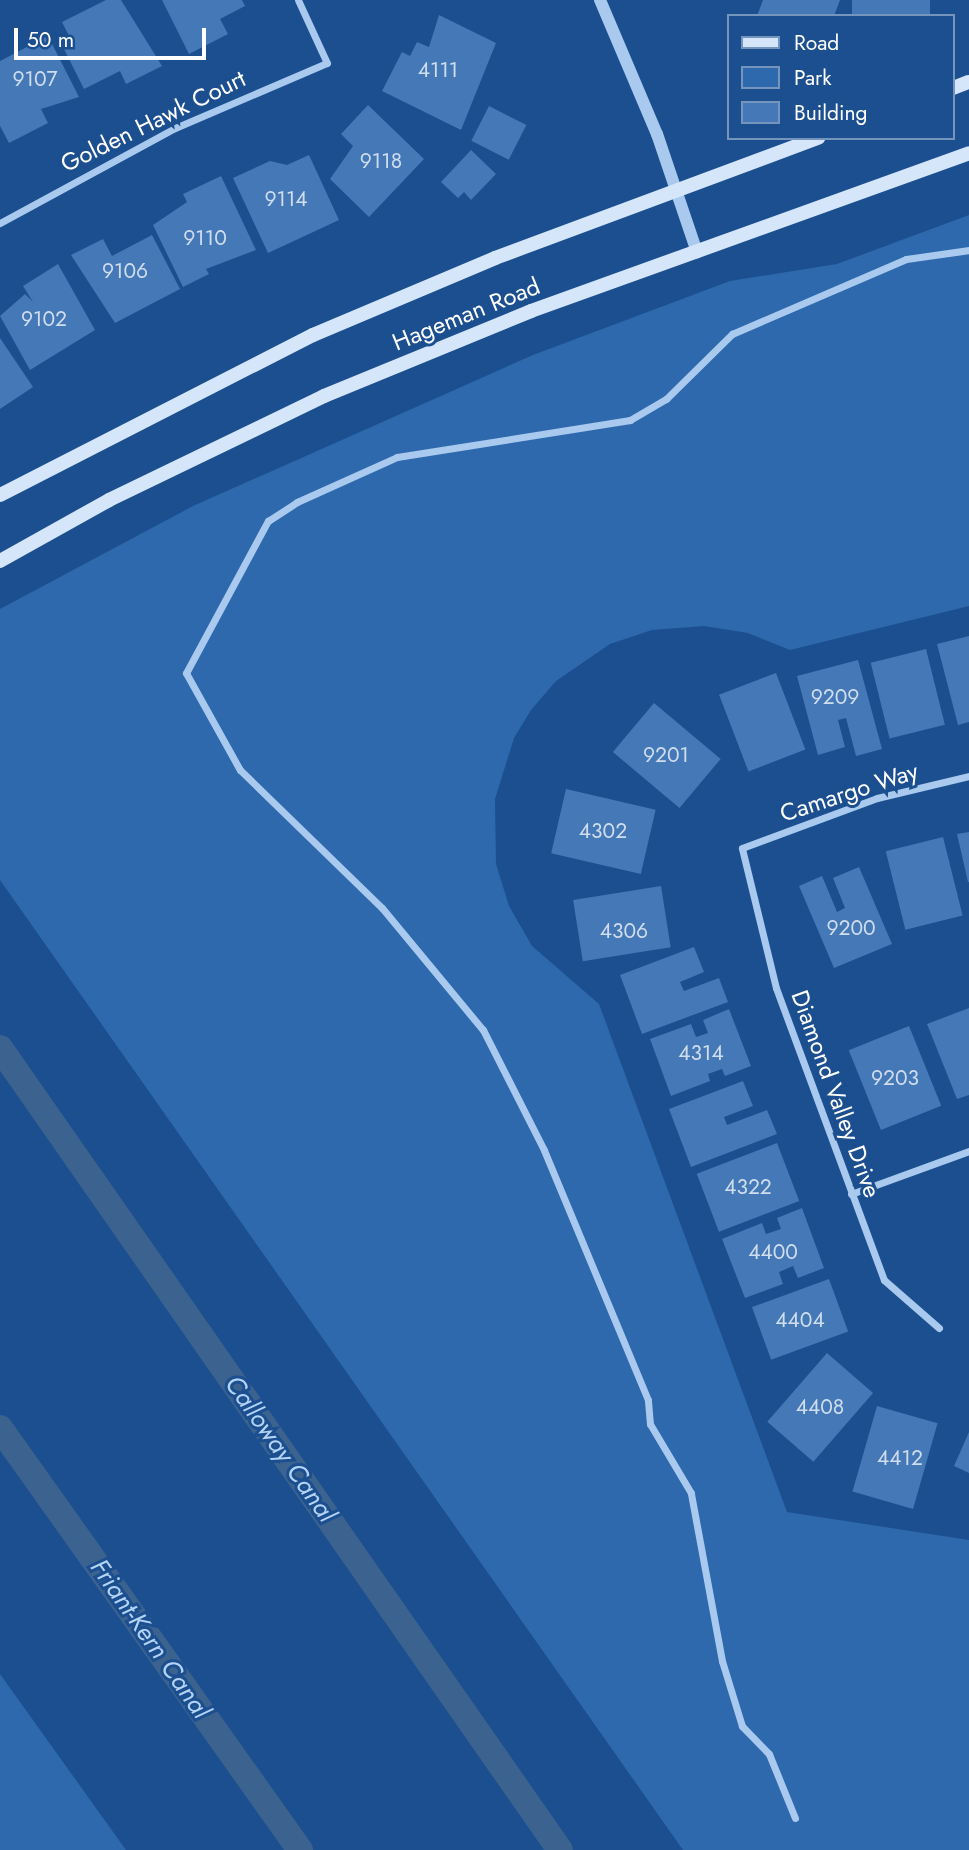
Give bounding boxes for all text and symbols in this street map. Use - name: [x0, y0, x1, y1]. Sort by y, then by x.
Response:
- scale bar: [18, 14, 210, 58]
- legend: [727, 14, 955, 140]
- text: 50 m: [27, 25, 74, 55]
- text: Road: [794, 28, 839, 58]
- house number: 4111: [418, 57, 458, 83]
- text: Park: [794, 63, 831, 93]
- street label: Golden Hawk Court: [56, 64, 250, 178]
- house number: 9107: [12, 66, 58, 92]
- text: Building: [794, 98, 867, 128]
- house number: 9118: [360, 148, 402, 174]
- house number: 9114: [264, 186, 308, 212]
- house number: 9110: [183, 225, 227, 251]
- house number: 9106: [102, 258, 148, 284]
- street label: Hageman Road: [388, 271, 544, 357]
- house number: 9102: [21, 306, 67, 332]
- house number: 9209: [811, 684, 859, 710]
- house number: 9201: [643, 742, 689, 768]
- street label: Camargo Way: [776, 756, 922, 828]
- house number: 4302: [579, 818, 627, 844]
- house number: 9200: [826, 915, 876, 941]
- house number: 4306: [600, 918, 648, 944]
- street label: Diamond Valley Drive: [785, 986, 887, 1202]
- house number: 4314: [678, 1040, 724, 1066]
- house number: 9203: [871, 1065, 919, 1091]
- house number: 4322: [724, 1174, 772, 1200]
- house number: 4400: [748, 1239, 798, 1265]
- house number: 4404: [775, 1307, 825, 1333]
- water label: Calloway Canal: [218, 1370, 342, 1528]
- house number: 4408: [796, 1394, 844, 1420]
- house number: 4412: [877, 1445, 923, 1471]
- water label: Friant-Kern Canal: [83, 1553, 217, 1725]

